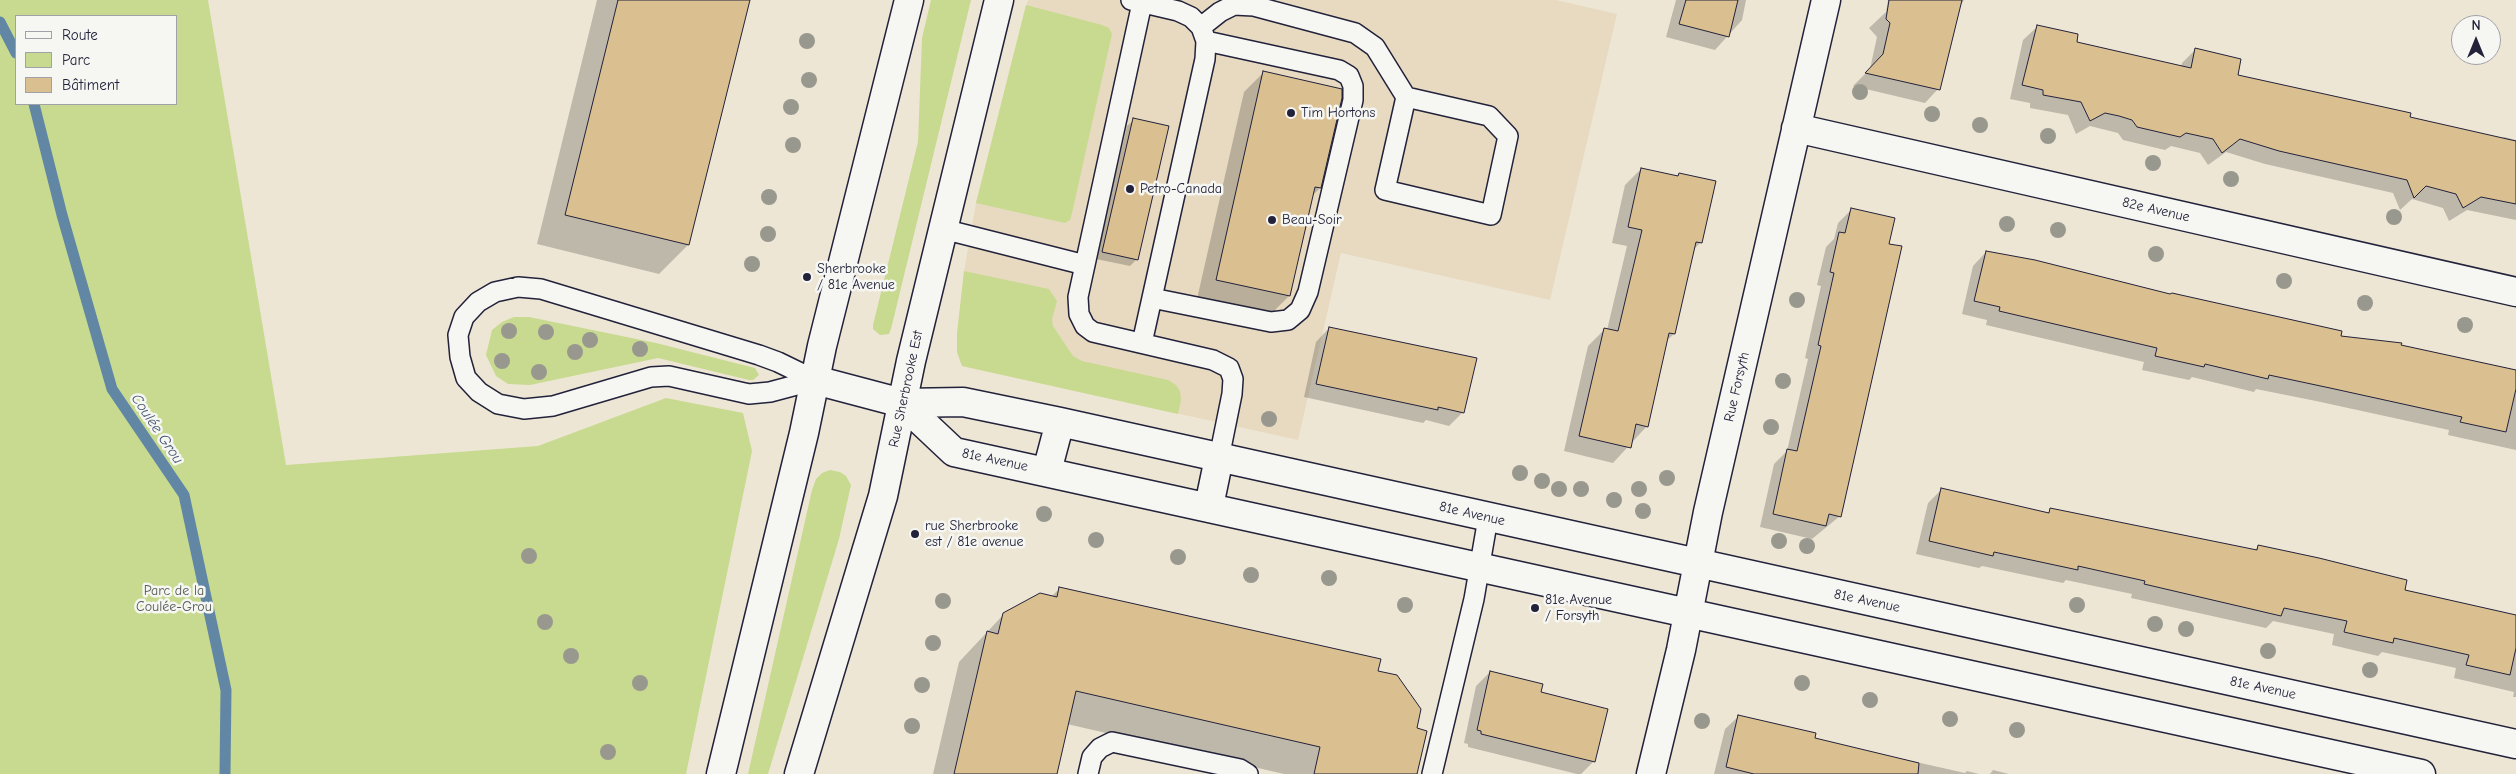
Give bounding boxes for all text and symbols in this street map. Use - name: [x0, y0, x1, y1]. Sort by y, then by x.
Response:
- legend: [15, 15, 178, 105]
- north arrow: [2451, 15, 2501, 65]
- text: N: [2471, 17, 2481, 34]
- text: Route: [62, 26, 98, 44]
- text: Parc: [62, 51, 90, 69]
- text: Bâtiment: [62, 76, 119, 94]
- place label: Tim Hortons: [1301, 105, 1375, 121]
- marker: Tim Hortons: [1285, 107, 1297, 119]
- place label: Petro-Canada: [1140, 181, 1222, 197]
- marker: Petro-Canada: [1124, 183, 1136, 195]
- street label: 82e Avenue: [2121, 194, 2191, 226]
- place label: Beau-Soir: [1282, 212, 1342, 228]
- marker: Beau-Soir: [1266, 214, 1278, 226]
- place label: Sherbrooke / 81e Avenue: [817, 261, 895, 294]
- marker: Sherbrooke / 81e Avenue: [801, 271, 813, 283]
- street label: Rue Sherbrooke Est: [885, 329, 927, 449]
- street label: Rue Forsyth: [1721, 351, 1753, 423]
- water label: Coulée Grou: [127, 391, 187, 467]
- street label: 81e Avenue: [960, 445, 1030, 475]
- street label: 81e Avenue: [1437, 498, 1507, 530]
- place label: rue Sherbrooke est / 81e avenue: [925, 518, 1023, 550]
- marker: rue Sherbrooke est / 81e avenue: [909, 528, 921, 540]
- park label: Parc de la Coulée-Grou: [136, 583, 212, 616]
- street label: 81e Avenue: [1832, 586, 1902, 616]
- place label: 81e Avenue / Forsyth: [1545, 592, 1612, 624]
- marker: 81e Avenue / Forsyth: [1529, 602, 1541, 614]
- street label: 81e Avenue: [2228, 673, 2298, 703]

